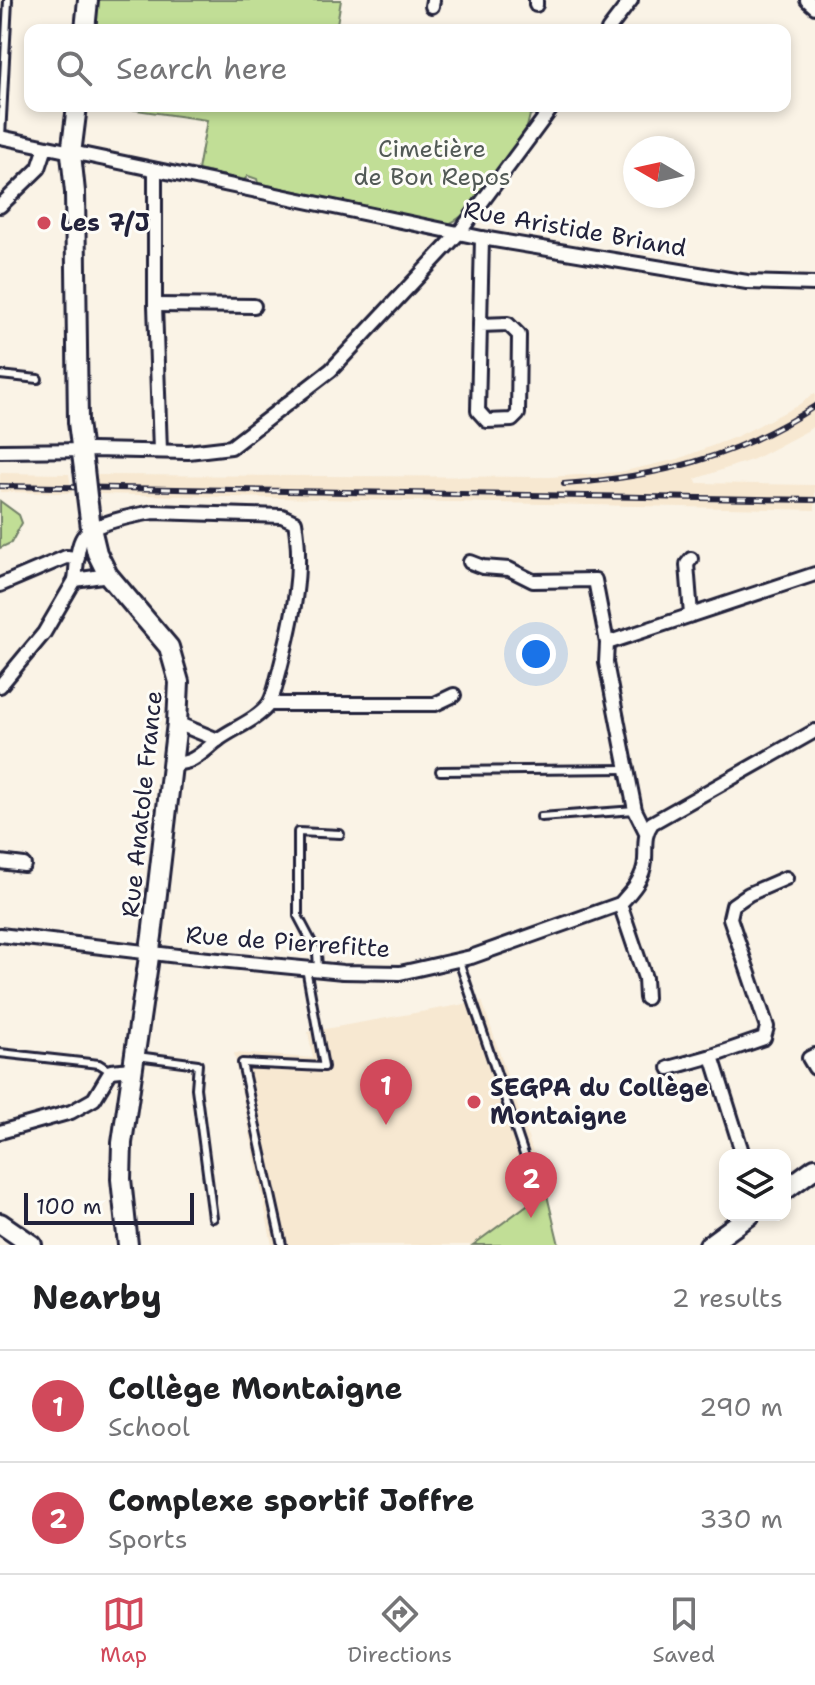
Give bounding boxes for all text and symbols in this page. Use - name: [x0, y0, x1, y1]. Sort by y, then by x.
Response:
- search box: [24, 24, 791, 112]
- icon: search: [52, 46, 96, 90]
- text: Search here: [116, 48, 287, 89]
- park label: Cimetière de Bon Repos: [353, 133, 511, 193]
- north arrow: [623, 136, 695, 208]
- street label: Rue Aristide Briand: [461, 194, 689, 264]
- place label: Les 7/J: [60, 207, 150, 239]
- marker: Les 7/J: [35, 214, 53, 232]
- your location: [516, 634, 556, 674]
- street label: Rue Anatole France: [114, 689, 170, 919]
- street label: Rue de Pierrefitte: [185, 919, 391, 965]
- pin: 1: [360, 1059, 412, 1125]
- place label: SEGPA du Collège Montaigne: [490, 1072, 709, 1132]
- marker: SEGPA du Collège Montaigne: [465, 1093, 483, 1111]
- map controls: [719, 1149, 791, 1221]
- button: layers: [719, 1149, 791, 1221]
- pin: 2: [505, 1152, 557, 1218]
- scale bar: [24, 1189, 194, 1225]
- text: 100 m: [36, 1192, 102, 1221]
- text: Nearby: [32, 1274, 162, 1320]
- text: 2 results: [671, 1280, 783, 1315]
- text: Collège Montaigne: [108, 1368, 402, 1409]
- text: 1: [52, 1389, 64, 1424]
- text: 290 m: [699, 1389, 783, 1424]
- text: School: [108, 1409, 190, 1444]
- text: Complexe sportif Joffre: [108, 1480, 474, 1521]
- text: 2: [49, 1501, 67, 1536]
- text: 330 m: [699, 1501, 783, 1536]
- text: Sports: [108, 1521, 188, 1556]
- tab: Map: [100, 1592, 147, 1669]
- tab: Directions: [347, 1592, 452, 1669]
- tab: Saved: [652, 1592, 715, 1669]

